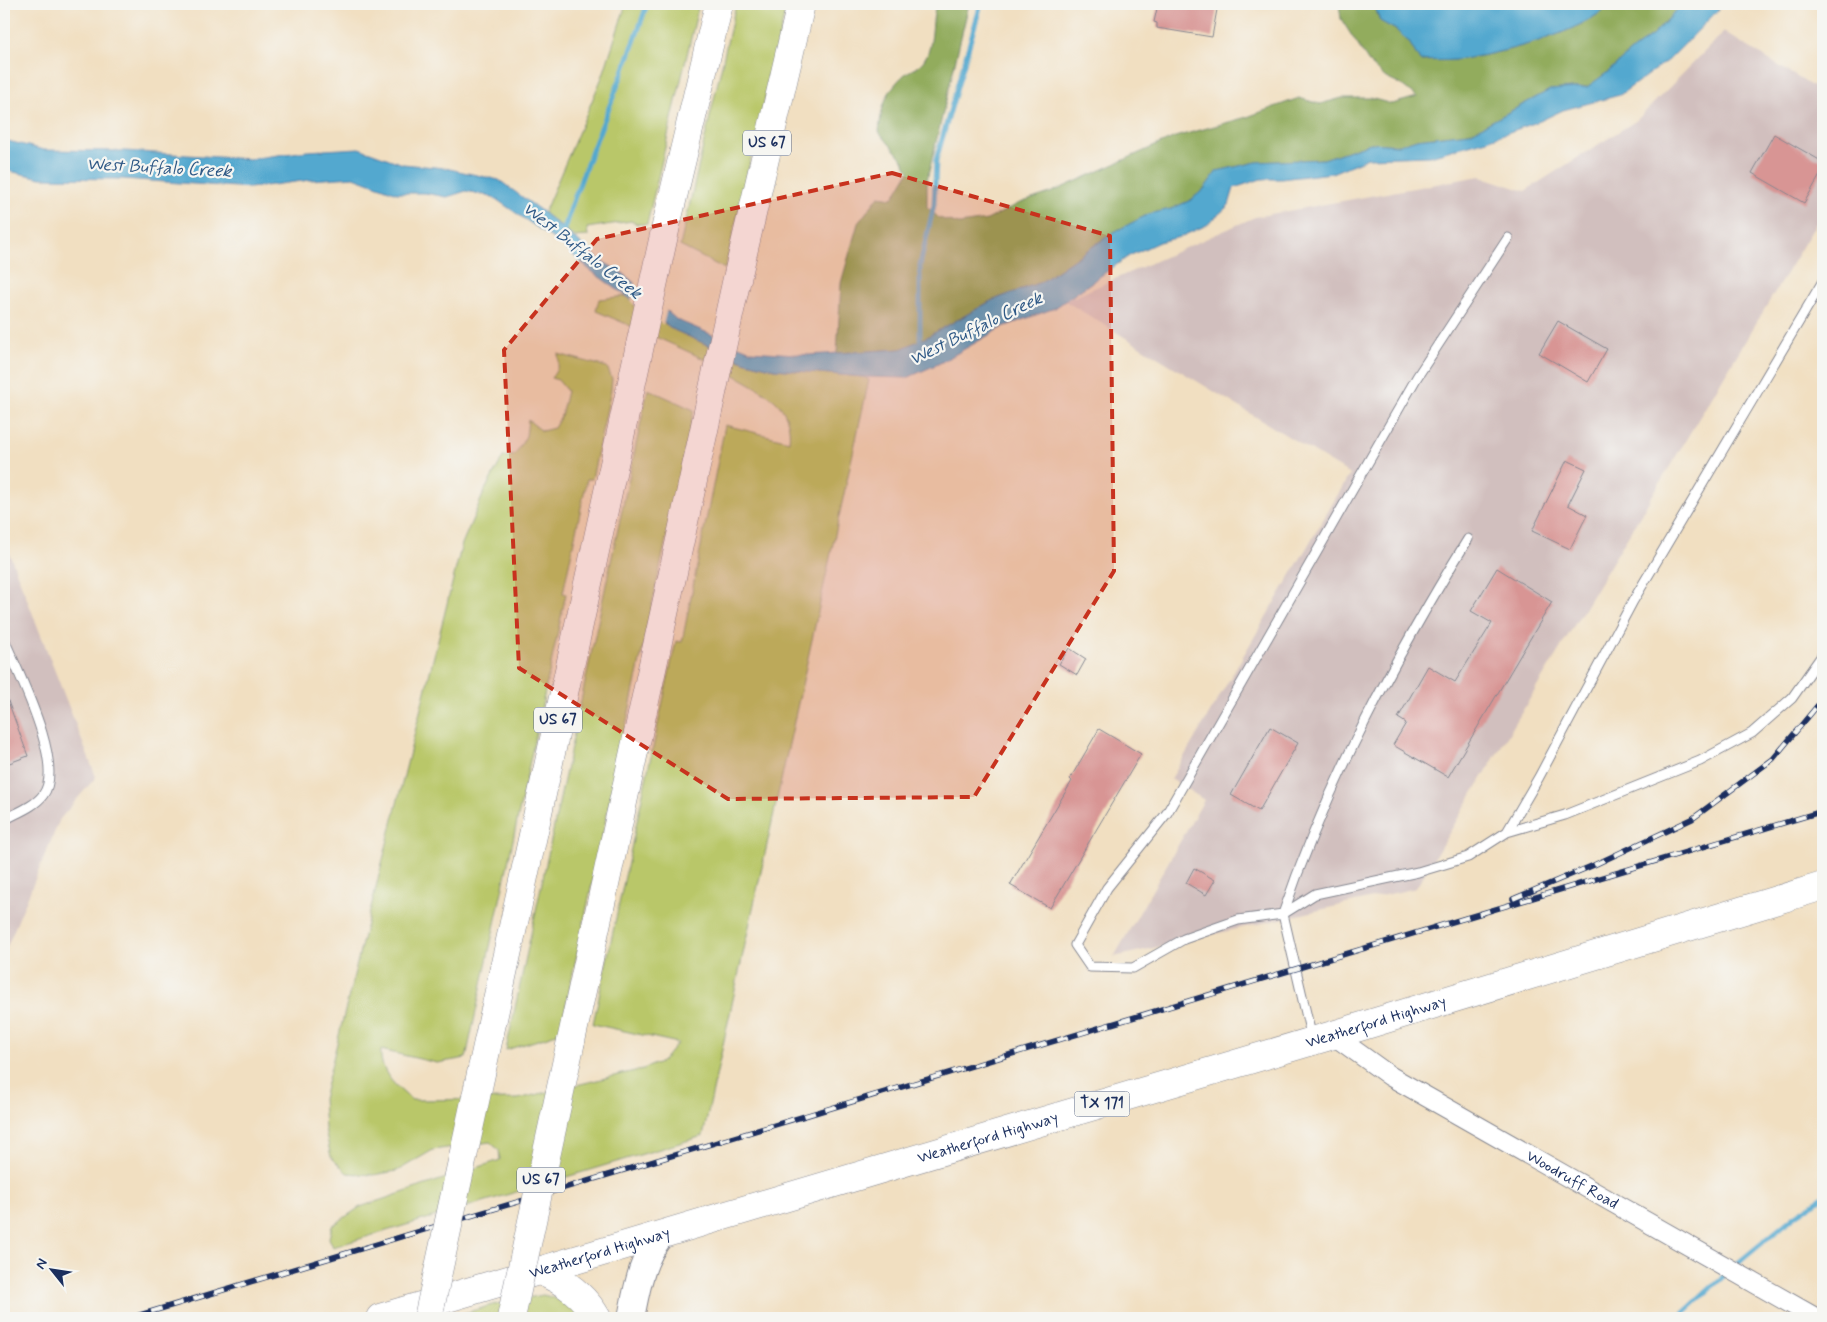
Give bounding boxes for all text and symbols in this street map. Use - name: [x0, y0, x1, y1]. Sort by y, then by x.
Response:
- road number: US 67: [743, 130, 791, 156]
- water label: West Buffalo Creek: [86, 152, 233, 184]
- water label: West Buffalo Creek: [517, 197, 647, 306]
- water label: West Buffalo Creek: [906, 286, 1047, 372]
- road number: US 67: [534, 708, 582, 732]
- street label: Weatherford Highway: [1303, 991, 1449, 1053]
- road number: TX 171: [1074, 1092, 1130, 1116]
- street label: Weatherford Highway: [915, 1107, 1061, 1168]
- street label: Woodruff Road: [1523, 1145, 1622, 1214]
- road number: US 67: [517, 1168, 565, 1192]
- street label: Weatherford Highway: [527, 1222, 672, 1284]
- north arrow: [28, 1244, 78, 1294]
- text: N: [31, 1255, 52, 1273]

